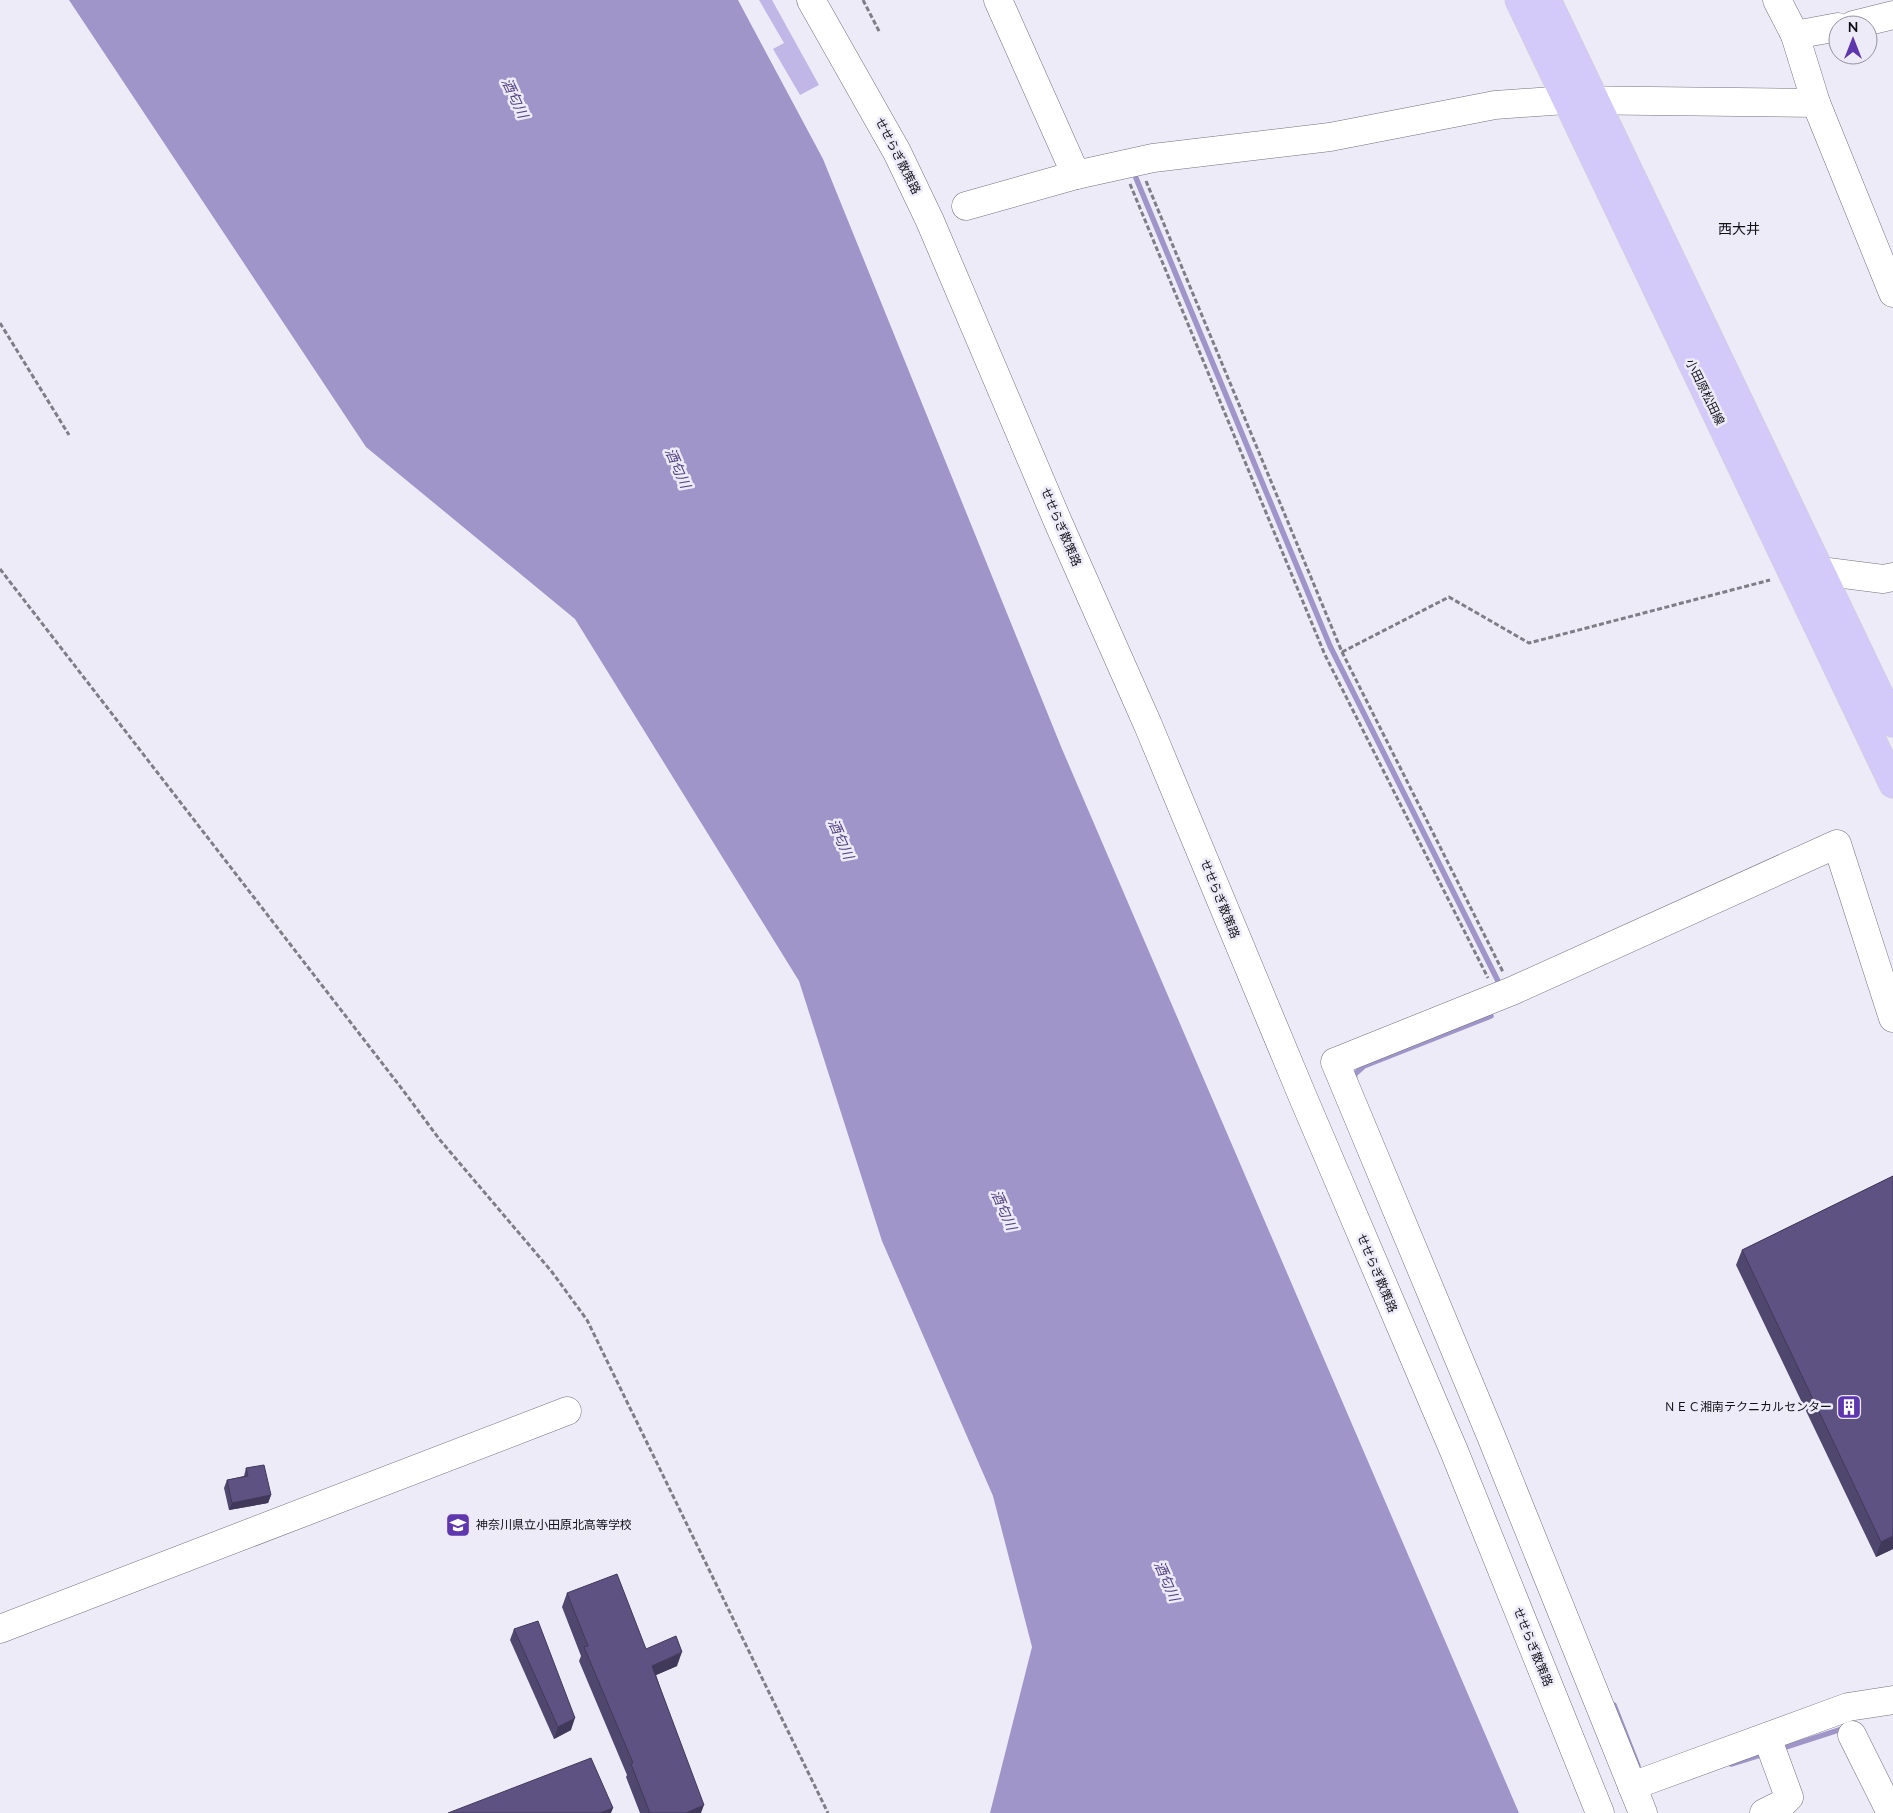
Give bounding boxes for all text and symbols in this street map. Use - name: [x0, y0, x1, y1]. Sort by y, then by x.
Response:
- north arrow: [1828, 15, 1878, 65]
- text: N: [1848, 18, 1858, 36]
- water label: 酒匂川: [498, 75, 533, 123]
- street label: せせらぎ散策路: [873, 115, 924, 197]
- district label: 西大井: [1718, 220, 1760, 238]
- street label: 小田原松田線: [1683, 356, 1728, 427]
- water label: 酒匂川: [661, 445, 696, 493]
- street label: せせらぎ散策路: [1038, 485, 1085, 568]
- water label: 酒匂川: [824, 816, 859, 864]
- street label: せせらぎ散策路: [1198, 857, 1243, 941]
- water label: 酒匂川: [987, 1187, 1022, 1235]
- street label: せせらぎ散策路: [1354, 1231, 1401, 1314]
- building icon: ＮＥＣ湘南テクニカルセンター: [1836, 1394, 1862, 1420]
- place label: ＮＥＣ湘南テクニカルセンター: [1664, 1399, 1832, 1414]
- school or university icon: 神奈川県立小田原北高等学校: [445, 1512, 471, 1538]
- place label: 神奈川県立小田原北高等学校: [476, 1517, 632, 1532]
- water label: 酒匂川: [1150, 1558, 1185, 1606]
- street label: せせらぎ散策路: [1511, 1605, 1556, 1689]

